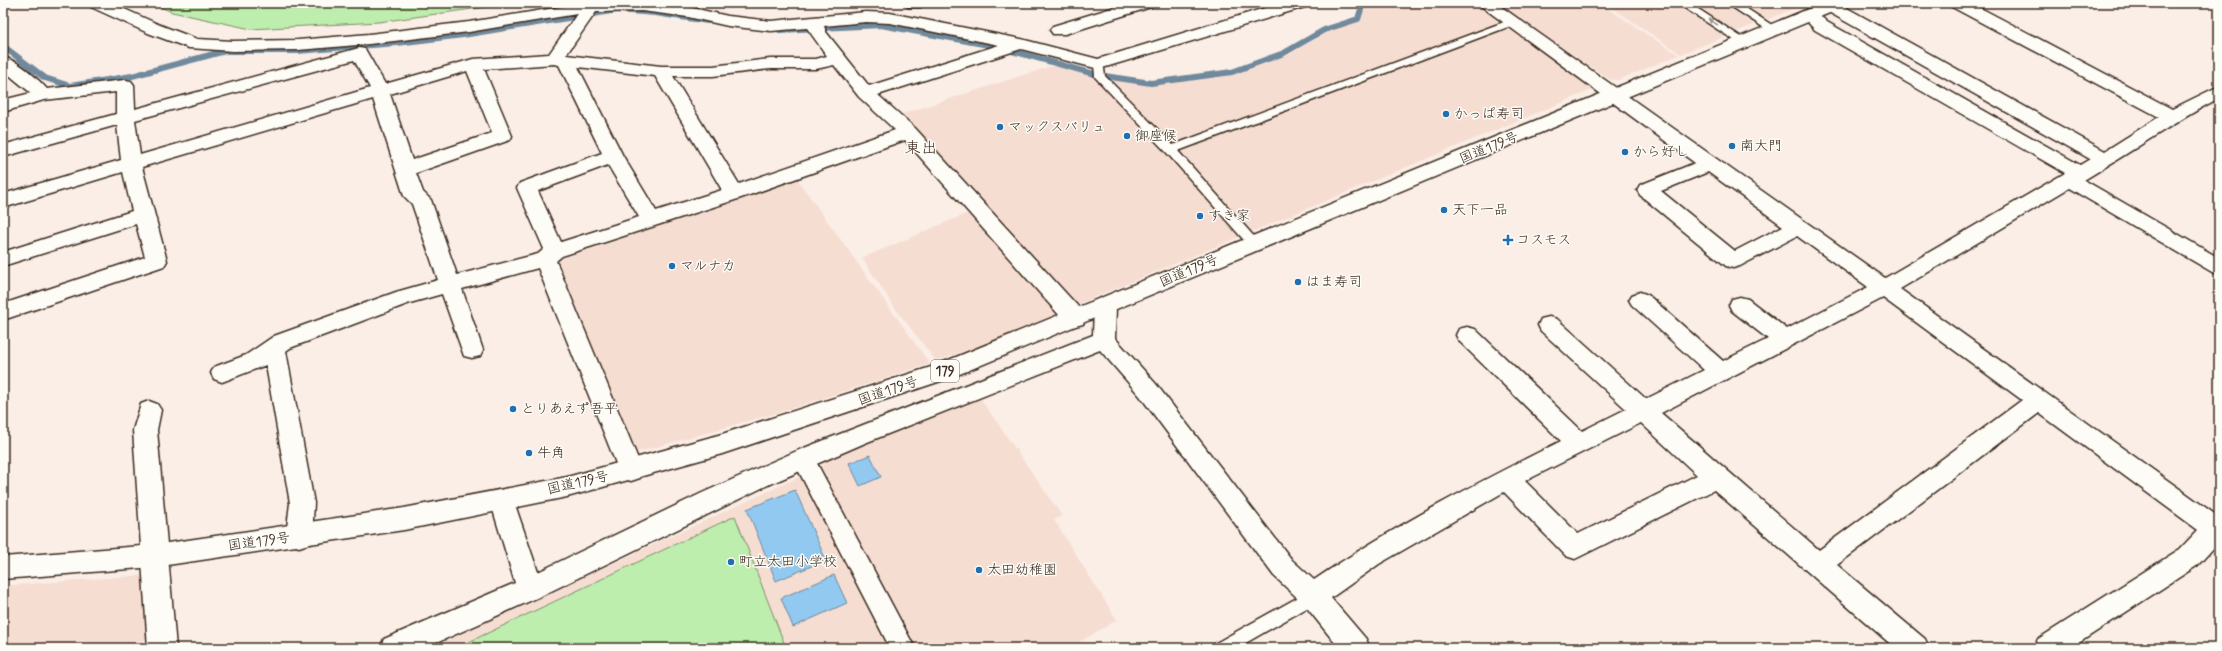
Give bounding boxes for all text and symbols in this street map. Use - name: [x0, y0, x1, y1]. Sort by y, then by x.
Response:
- one-way arrow: [1707, 19, 1719, 26]
- place label: かっぱ寿司: [1454, 105, 1524, 123]
- marker: かっぱ寿司: [1441, 109, 1451, 119]
- place label: マックスバリュ: [1008, 118, 1106, 136]
- marker: マックスバリュ: [995, 122, 1005, 132]
- place label: 御座候: [1135, 127, 1177, 145]
- street label: 国道179号: [1457, 128, 1521, 168]
- marker: 御座候: [1122, 131, 1132, 141]
- place label: 南大門: [1740, 137, 1782, 155]
- district label: 東出: [905, 138, 937, 159]
- marker: 南大門: [1727, 141, 1737, 151]
- place label: から好し: [1633, 143, 1689, 161]
- marker: から好し: [1620, 147, 1630, 157]
- place label: 天下一品: [1452, 201, 1508, 219]
- marker: 天下一品: [1439, 205, 1449, 215]
- place label: すき家: [1208, 207, 1250, 225]
- marker: すき家: [1195, 211, 1205, 221]
- place label: コスモス: [1516, 231, 1571, 249]
- marker: コスモス: [1503, 235, 1513, 245]
- street label: 国道179号: [1157, 250, 1221, 292]
- place label: マルナカ: [680, 257, 736, 275]
- marker: マルナカ: [667, 261, 677, 271]
- place label: はま寿司: [1306, 273, 1362, 291]
- marker: はま寿司: [1293, 277, 1303, 287]
- road number: 179: [931, 360, 959, 382]
- street label: 国道179号: [855, 372, 921, 410]
- place label: とりあえず吾平: [521, 400, 618, 418]
- marker: とりあえず吾平: [508, 404, 518, 414]
- place label: 牛角: [537, 444, 565, 462]
- marker: 牛角: [524, 448, 534, 458]
- street label: 国道179号: [545, 467, 611, 499]
- street label: 国道179号: [227, 529, 291, 555]
- place label: 町立太田小学校: [739, 553, 837, 571]
- marker: 町立太田小学校: [726, 557, 736, 567]
- place label: 太田幼稚園: [987, 561, 1057, 579]
- marker: 太田幼稚園: [974, 565, 984, 575]

